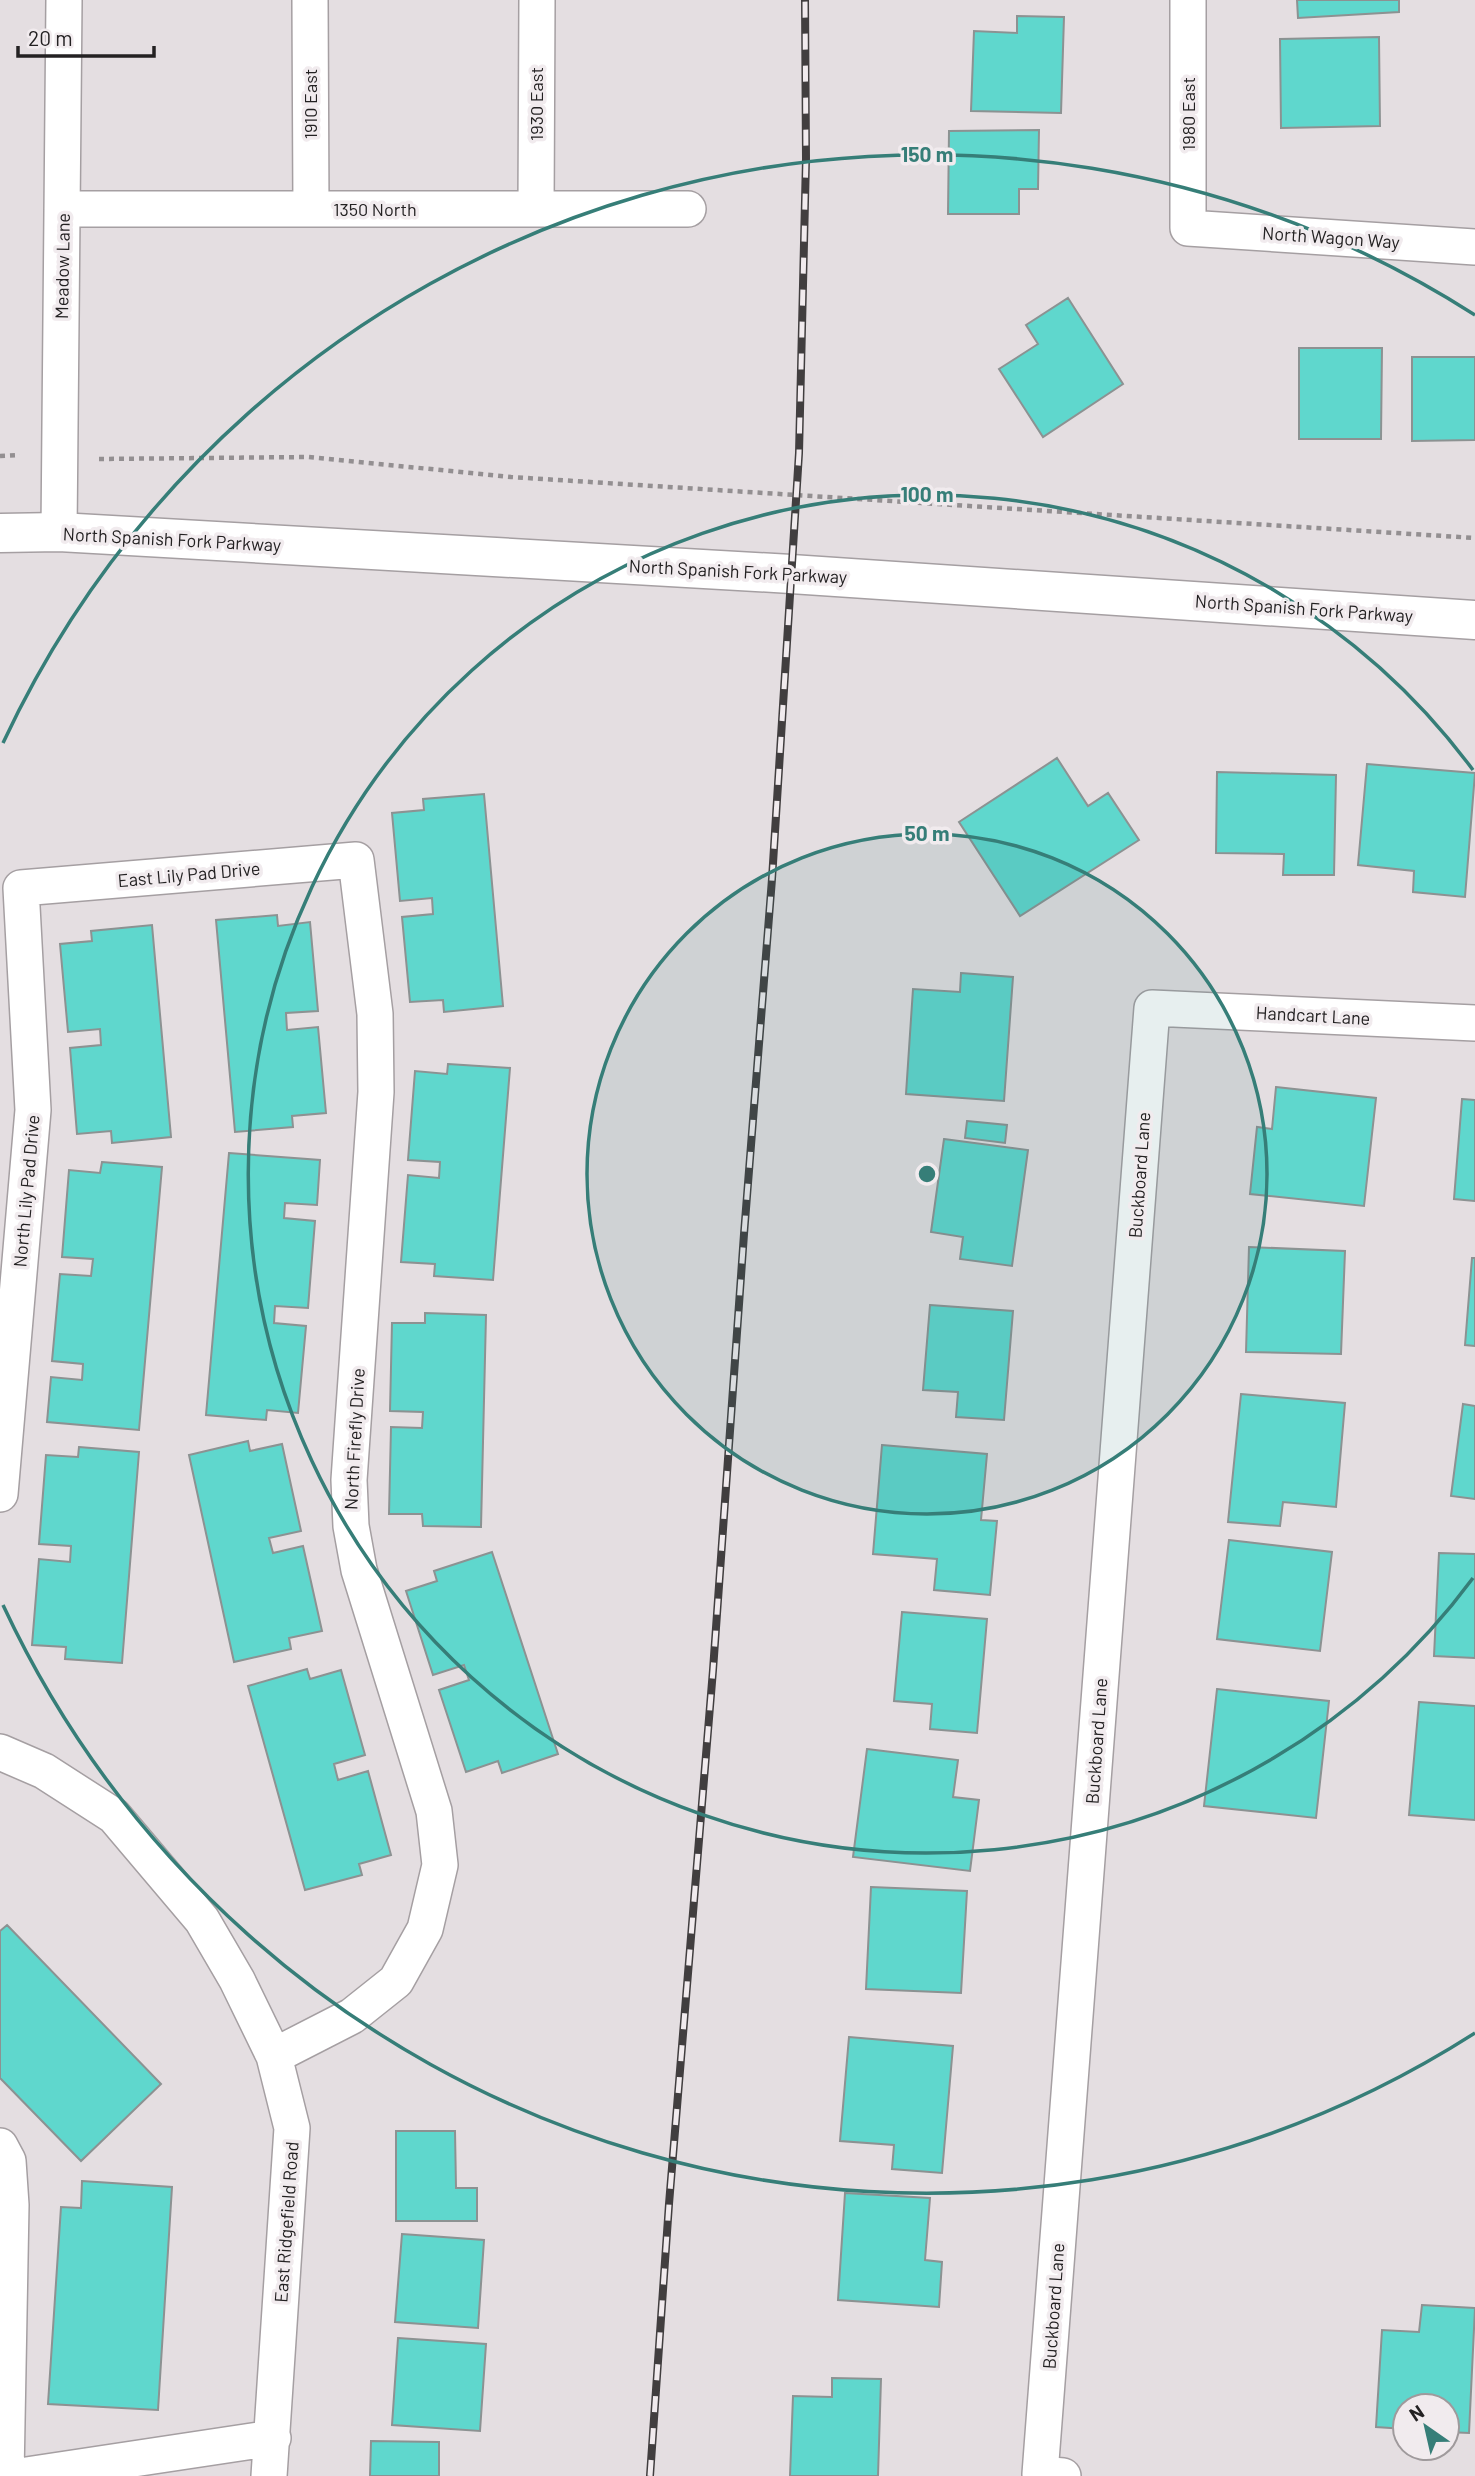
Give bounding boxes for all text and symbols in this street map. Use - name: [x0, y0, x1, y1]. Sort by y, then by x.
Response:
- scale bar: [18, 14, 154, 58]
- text: 20 m: [28, 25, 73, 50]
- street label: 1930 East: [525, 67, 547, 141]
- street label: 1910 East: [299, 69, 321, 139]
- street label: 1980 East: [1177, 77, 1199, 151]
- text: 150 m: [901, 141, 953, 166]
- street label: 1350 North: [333, 198, 417, 220]
- street label: Meadow Lane: [50, 213, 74, 319]
- street label: North Wagon Way: [1261, 221, 1401, 253]
- text: 100 m: [900, 481, 954, 506]
- street label: North Spanish Fork Parkway: [62, 522, 282, 556]
- street label: North Spanish Fork Parkway: [628, 554, 848, 588]
- street label: North Spanish Fork Parkway: [1194, 589, 1414, 627]
- text: 50 m: [904, 820, 950, 845]
- street label: East Lily Pad Drive: [117, 857, 261, 891]
- street label: Handcart Lane: [1255, 1001, 1371, 1029]
- street label: Buckboard Lane: [1124, 1111, 1154, 1239]
- street label: North Lily Pad Drive: [8, 1114, 44, 1268]
- centre of rings: [915, 1162, 939, 1186]
- street label: North Firefly Drive: [339, 1367, 369, 1511]
- street label: Buckboard Lane: [1081, 1677, 1111, 1805]
- street label: East Ridgefield Road: [269, 2141, 303, 2303]
- street label: Buckboard Lane: [1038, 2242, 1068, 2370]
- north arrow: [1391, 2392, 1461, 2462]
- text: N: [1405, 2399, 1428, 2426]

